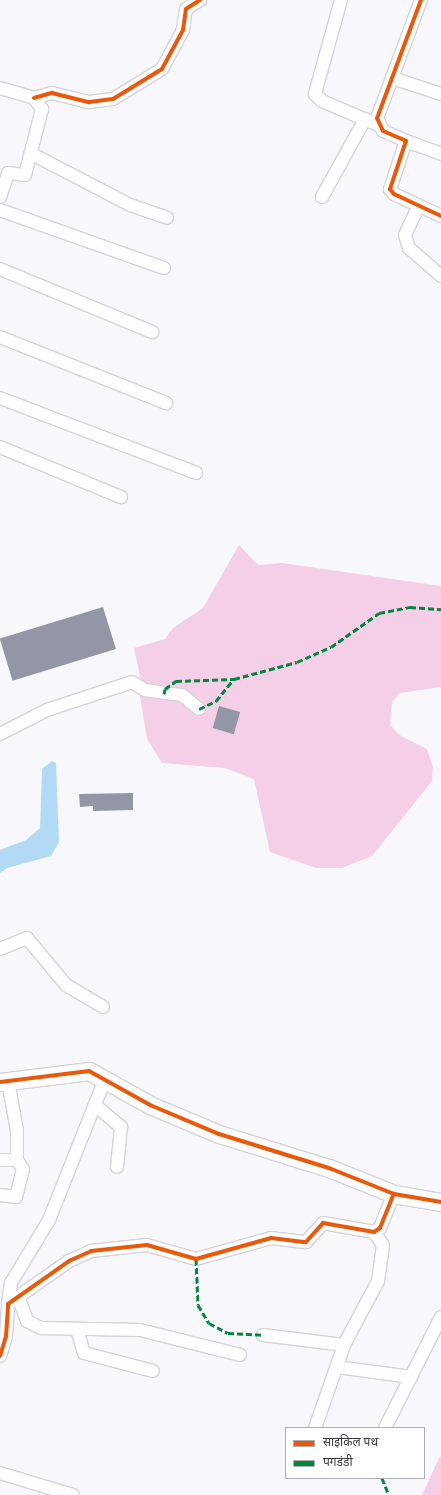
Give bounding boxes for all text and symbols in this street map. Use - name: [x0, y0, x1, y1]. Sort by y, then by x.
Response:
- legend: [285, 1427, 425, 1479]
- text: साइकिल पथ: [323, 1435, 378, 1449]
- text: पगडंडी: [323, 1455, 353, 1469]

